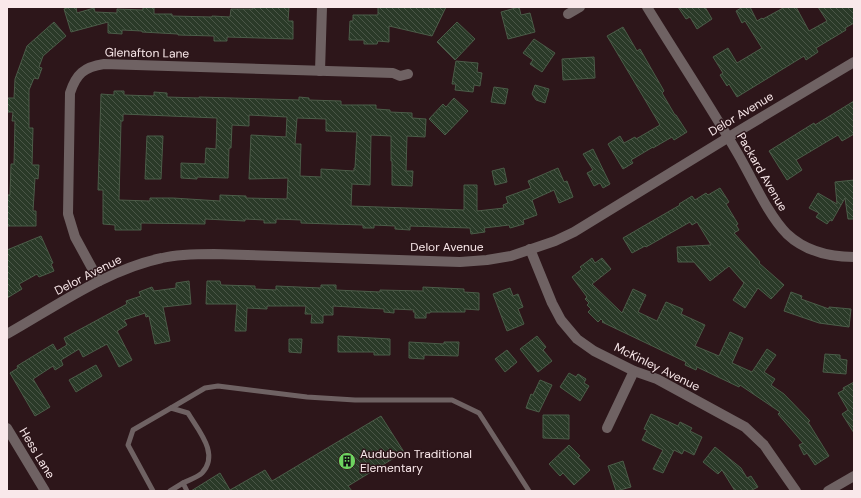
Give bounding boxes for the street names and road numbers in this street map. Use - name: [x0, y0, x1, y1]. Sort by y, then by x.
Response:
- street label: Glenafton Lane: [105, 44, 190, 62]
- street label: Delor Avenue: [705, 88, 777, 140]
- street label: Packard Avenue: [733, 130, 791, 214]
- street label: Delor Avenue: [410, 239, 484, 255]
- street label: Delor Avenue: [52, 251, 124, 299]
- street label: McKinley Avenue: [611, 339, 703, 395]
- street label: Hess Lane: [16, 425, 59, 482]

